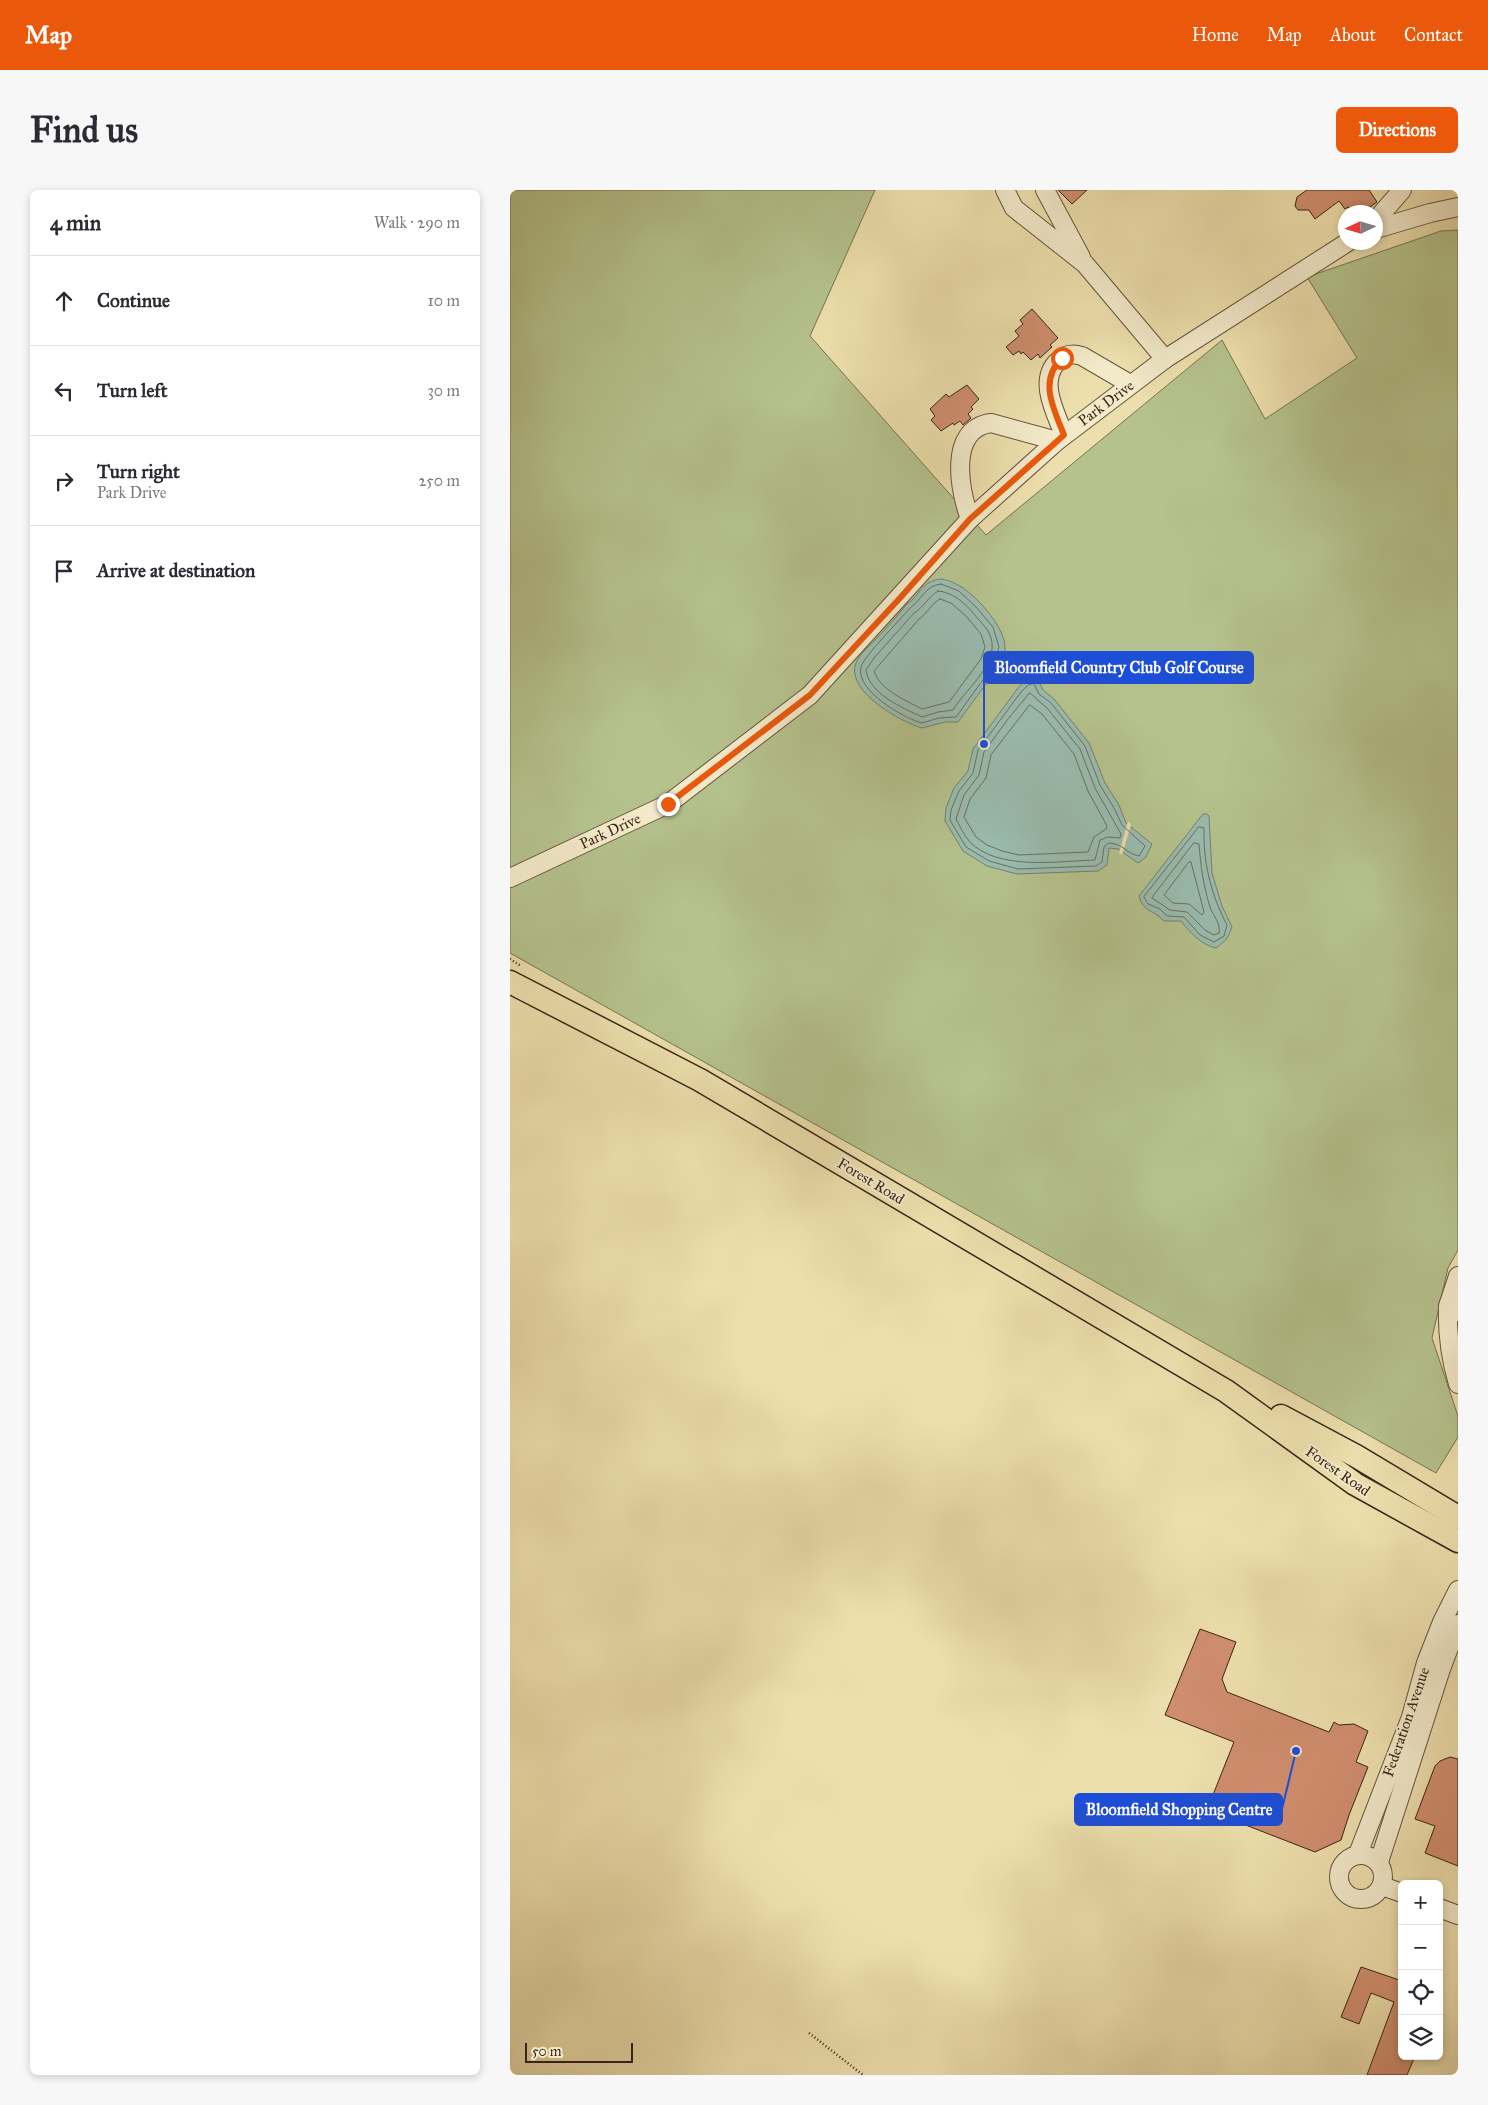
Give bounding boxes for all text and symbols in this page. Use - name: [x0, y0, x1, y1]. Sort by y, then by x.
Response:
- text: Map: [25, 20, 72, 50]
- text: Home: [1192, 24, 1239, 46]
- text: Map: [1267, 24, 1302, 46]
- text: About: [1330, 24, 1376, 46]
- text: Contact: [1404, 24, 1463, 46]
- button: Directions: [1336, 107, 1458, 153]
- text: Find us: [30, 109, 138, 152]
- north arrow: [1338, 205, 1383, 250]
- text: 4 min: [50, 210, 101, 236]
- text: Walk · 290 m: [374, 213, 460, 232]
- icon: ahead: [50, 287, 78, 315]
- text: Continue: [97, 289, 170, 312]
- text: 10 m: [428, 291, 460, 310]
- route start: [1051, 347, 1074, 370]
- street label: Park Drive: [1075, 376, 1137, 430]
- icon: left: [50, 377, 78, 405]
- text: Turn left: [97, 379, 167, 402]
- text: 30 m: [427, 381, 460, 400]
- text: Turn right: [97, 460, 180, 483]
- icon: right: [50, 467, 78, 495]
- text: 250 m: [419, 471, 460, 490]
- text: Park Drive: [97, 483, 166, 502]
- icon: arrive: [50, 557, 78, 585]
- text: Arrive at destination: [97, 559, 255, 582]
- callout: Bloomfield Country Club Golf Course: [984, 652, 1253, 683]
- text: Bloomfield Country Club Golf Course: [994, 658, 1244, 678]
- route end: [657, 793, 680, 816]
- street label: Park Drive: [577, 809, 643, 853]
- street label: Forest Road: [834, 1154, 908, 1208]
- street label: Forest Road: [1302, 1442, 1374, 1500]
- street label: Federation Avenue: [1379, 1665, 1433, 1779]
- callout: Bloomfield Shopping Centre: [1075, 1794, 1282, 1825]
- text: Bloomfield Shopping Centre: [1086, 1800, 1273, 1820]
- map controls: [1398, 1880, 1443, 2060]
- button: +: [1398, 1880, 1443, 1925]
- button: −: [1398, 1925, 1443, 1970]
- button: locate: [1398, 1970, 1443, 2015]
- button: layers: [1398, 2015, 1443, 2060]
- scale bar: [525, 2040, 632, 2063]
- text: 50 m: [532, 2043, 561, 2060]

